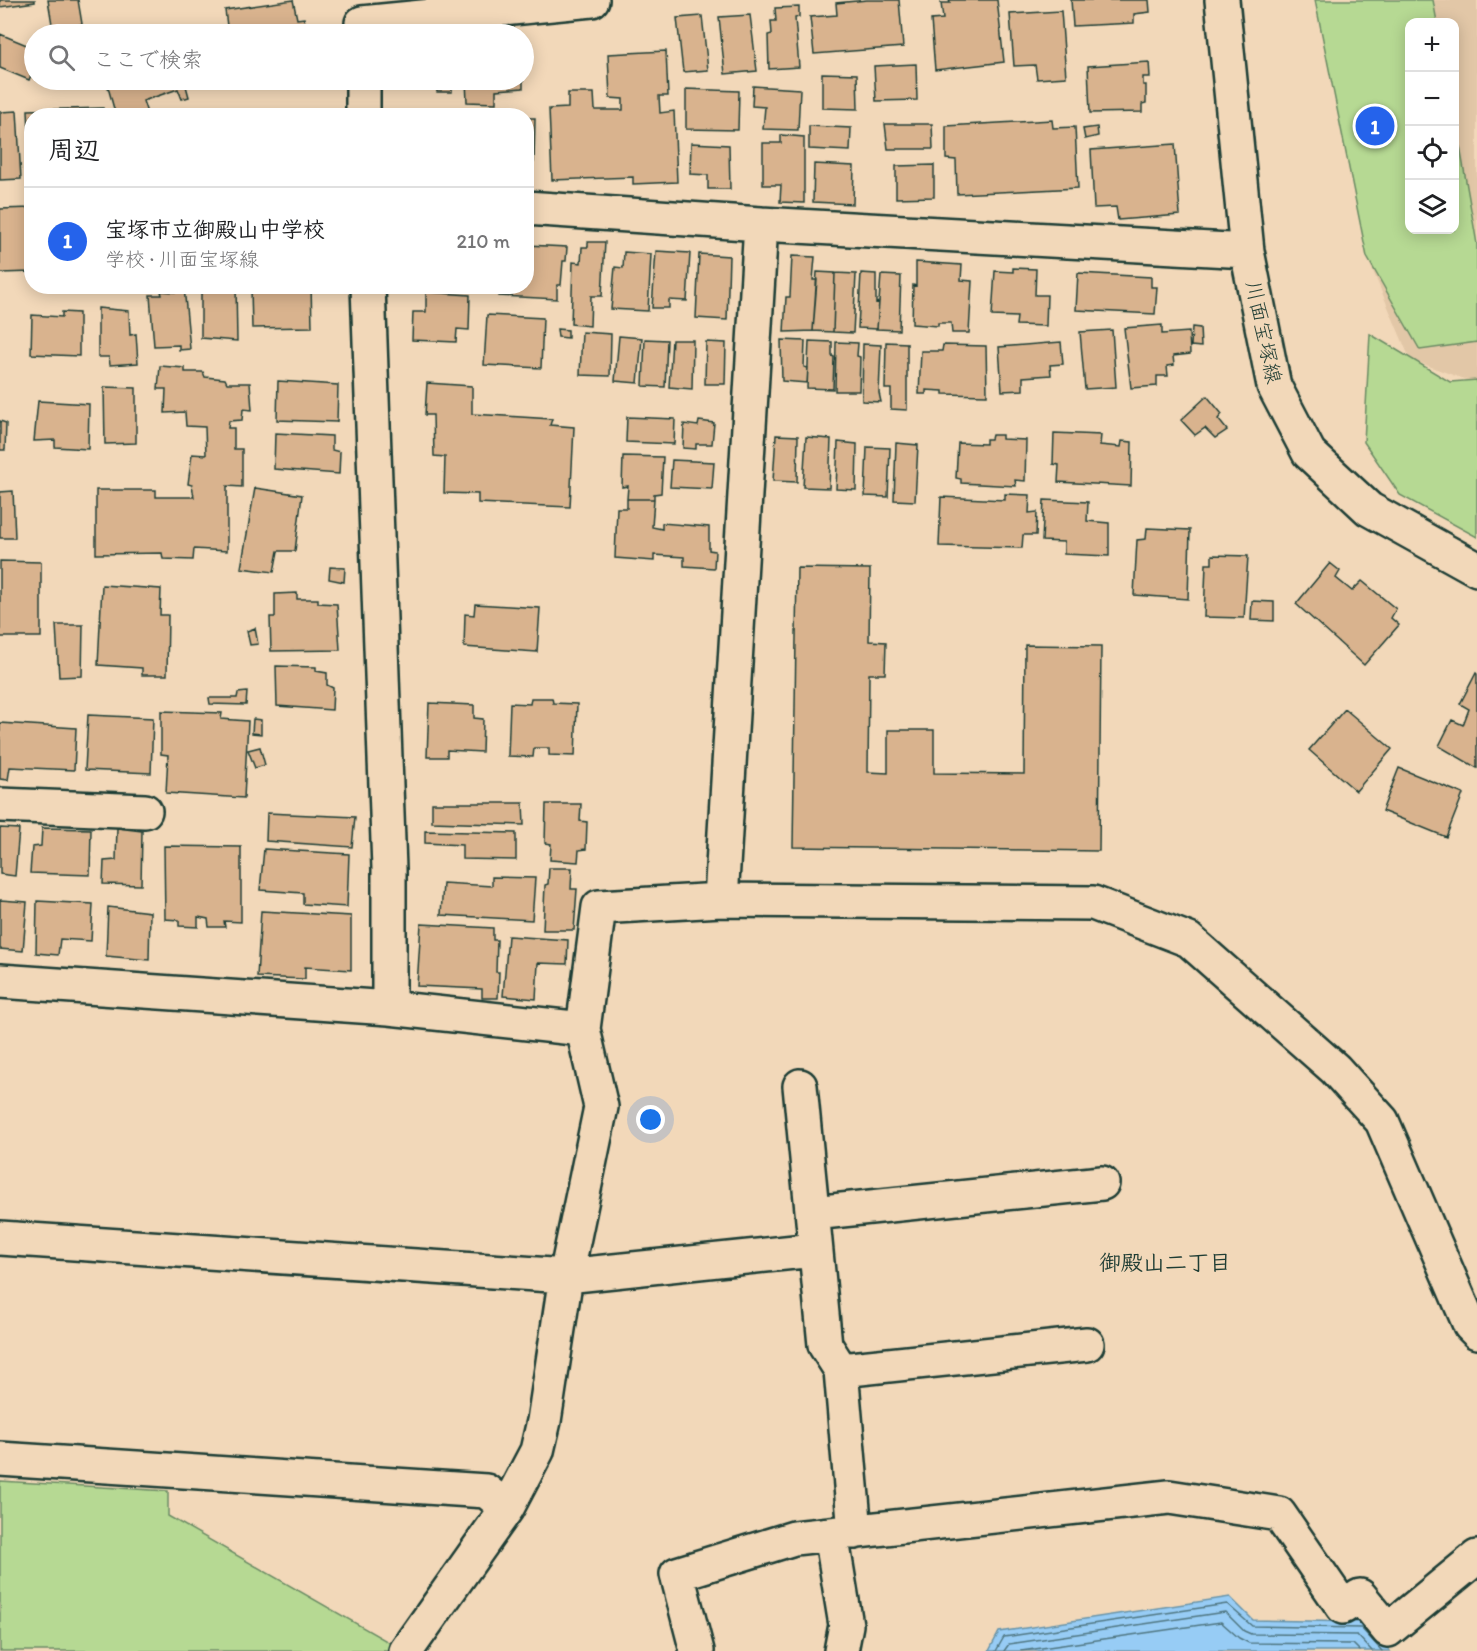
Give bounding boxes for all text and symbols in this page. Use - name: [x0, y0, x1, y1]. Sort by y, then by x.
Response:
- map controls: [1405, 18, 1459, 234]
- button: +: [1405, 18, 1459, 72]
- search box: [24, 24, 534, 90]
- icon: search: [45, 41, 78, 74]
- text: ここで検索: [93, 46, 203, 73]
- button: −: [1405, 72, 1459, 126]
- pin: 1: [1356, 104, 1394, 148]
- button: locate: [1405, 126, 1459, 180]
- text: 周辺: [48, 134, 100, 166]
- button: layers: [1405, 180, 1459, 234]
- text: 宝塚市立御殿山中学校: [105, 216, 325, 243]
- text: 1: [63, 229, 72, 253]
- text: 210 m: [457, 229, 510, 253]
- text: 学校 · 川面宝塚線: [105, 247, 259, 271]
- street label: 川面宝塚線: [1241, 278, 1287, 386]
- your location: [636, 1105, 665, 1134]
- district label: 御殿山二丁目: [1099, 1249, 1231, 1276]

